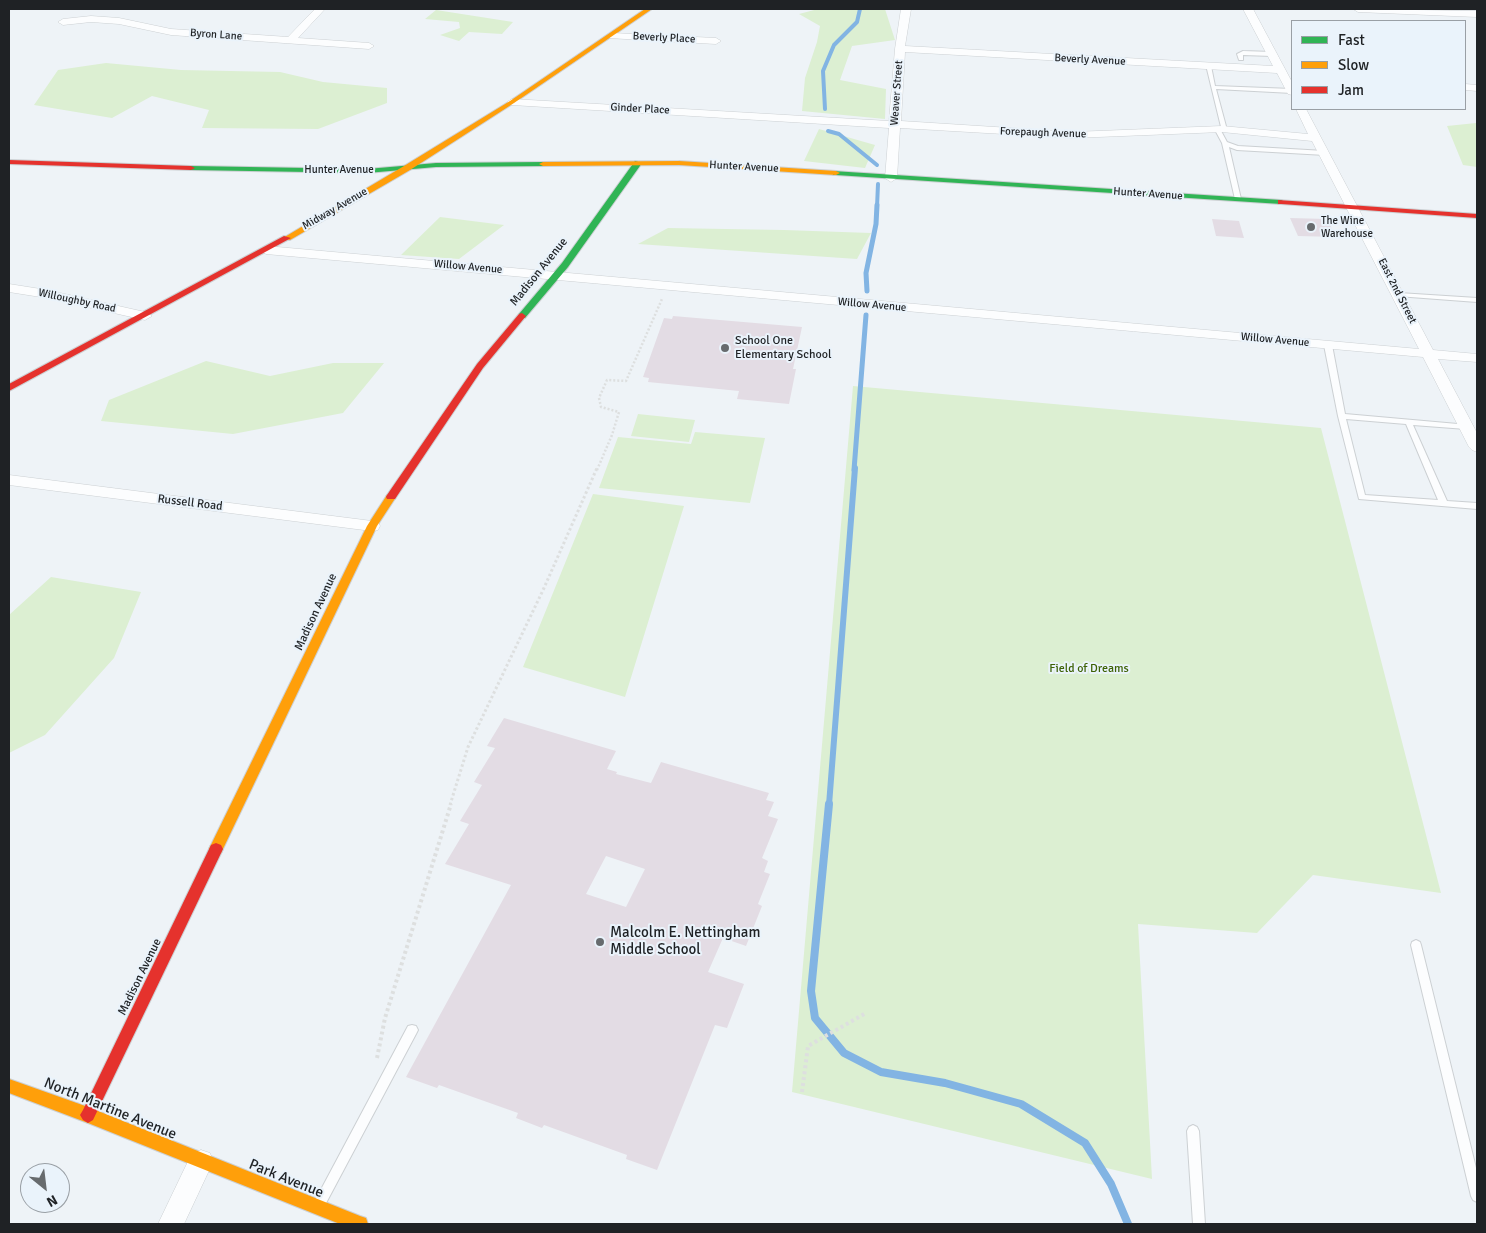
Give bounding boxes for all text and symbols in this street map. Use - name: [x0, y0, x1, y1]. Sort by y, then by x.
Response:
- legend: [1291, 20, 1466, 110]
- street label: Byron Lane: [189, 27, 243, 43]
- street label: Beverly Place: [632, 30, 696, 46]
- text: Fast: [1338, 31, 1365, 49]
- street label: Beverly Avenue: [1054, 52, 1126, 68]
- text: Slow: [1338, 56, 1369, 74]
- street label: Weaver Street: [888, 60, 906, 126]
- text: Jam: [1338, 81, 1364, 99]
- street label: Ginder Place: [610, 101, 670, 117]
- street label: Forepaugh Avenue: [1000, 125, 1086, 141]
- street label: Hunter Avenue: [709, 159, 779, 175]
- street label: Hunter Avenue: [304, 163, 374, 177]
- street label: Midway Avenue: [300, 185, 370, 233]
- street label: Hunter Avenue: [1113, 185, 1183, 203]
- place label: The Wine Warehouse: [1321, 214, 1373, 240]
- marker: The Wine Warehouse: [1305, 221, 1317, 233]
- street label: Madison Avenue: [507, 235, 571, 309]
- street label: East 2nd Street: [1375, 256, 1419, 326]
- street label: Willow Avenue: [433, 257, 503, 277]
- street label: Willoughby Road: [37, 286, 117, 316]
- street label: Willow Avenue: [837, 295, 907, 315]
- street label: Willow Avenue: [1240, 330, 1310, 350]
- place label: School One Elementary School: [735, 334, 831, 362]
- marker: School One Elementary School: [719, 342, 731, 354]
- street label: Russell Road: [157, 492, 223, 514]
- street label: Madison Avenue: [292, 571, 340, 653]
- park label: Field of Dreams: [1049, 662, 1129, 676]
- place label: Malcolm E. Nettingham Middle School: [610, 924, 760, 959]
- street label: Madison Avenue: [115, 936, 165, 1018]
- marker: Malcolm E. Nettingham Middle School: [594, 936, 606, 948]
- street label: North Martine Avenue: [41, 1074, 179, 1144]
- street label: Park Avenue: [246, 1156, 326, 1202]
- north arrow: [20, 1163, 70, 1213]
- text: N: [44, 1191, 60, 1210]

